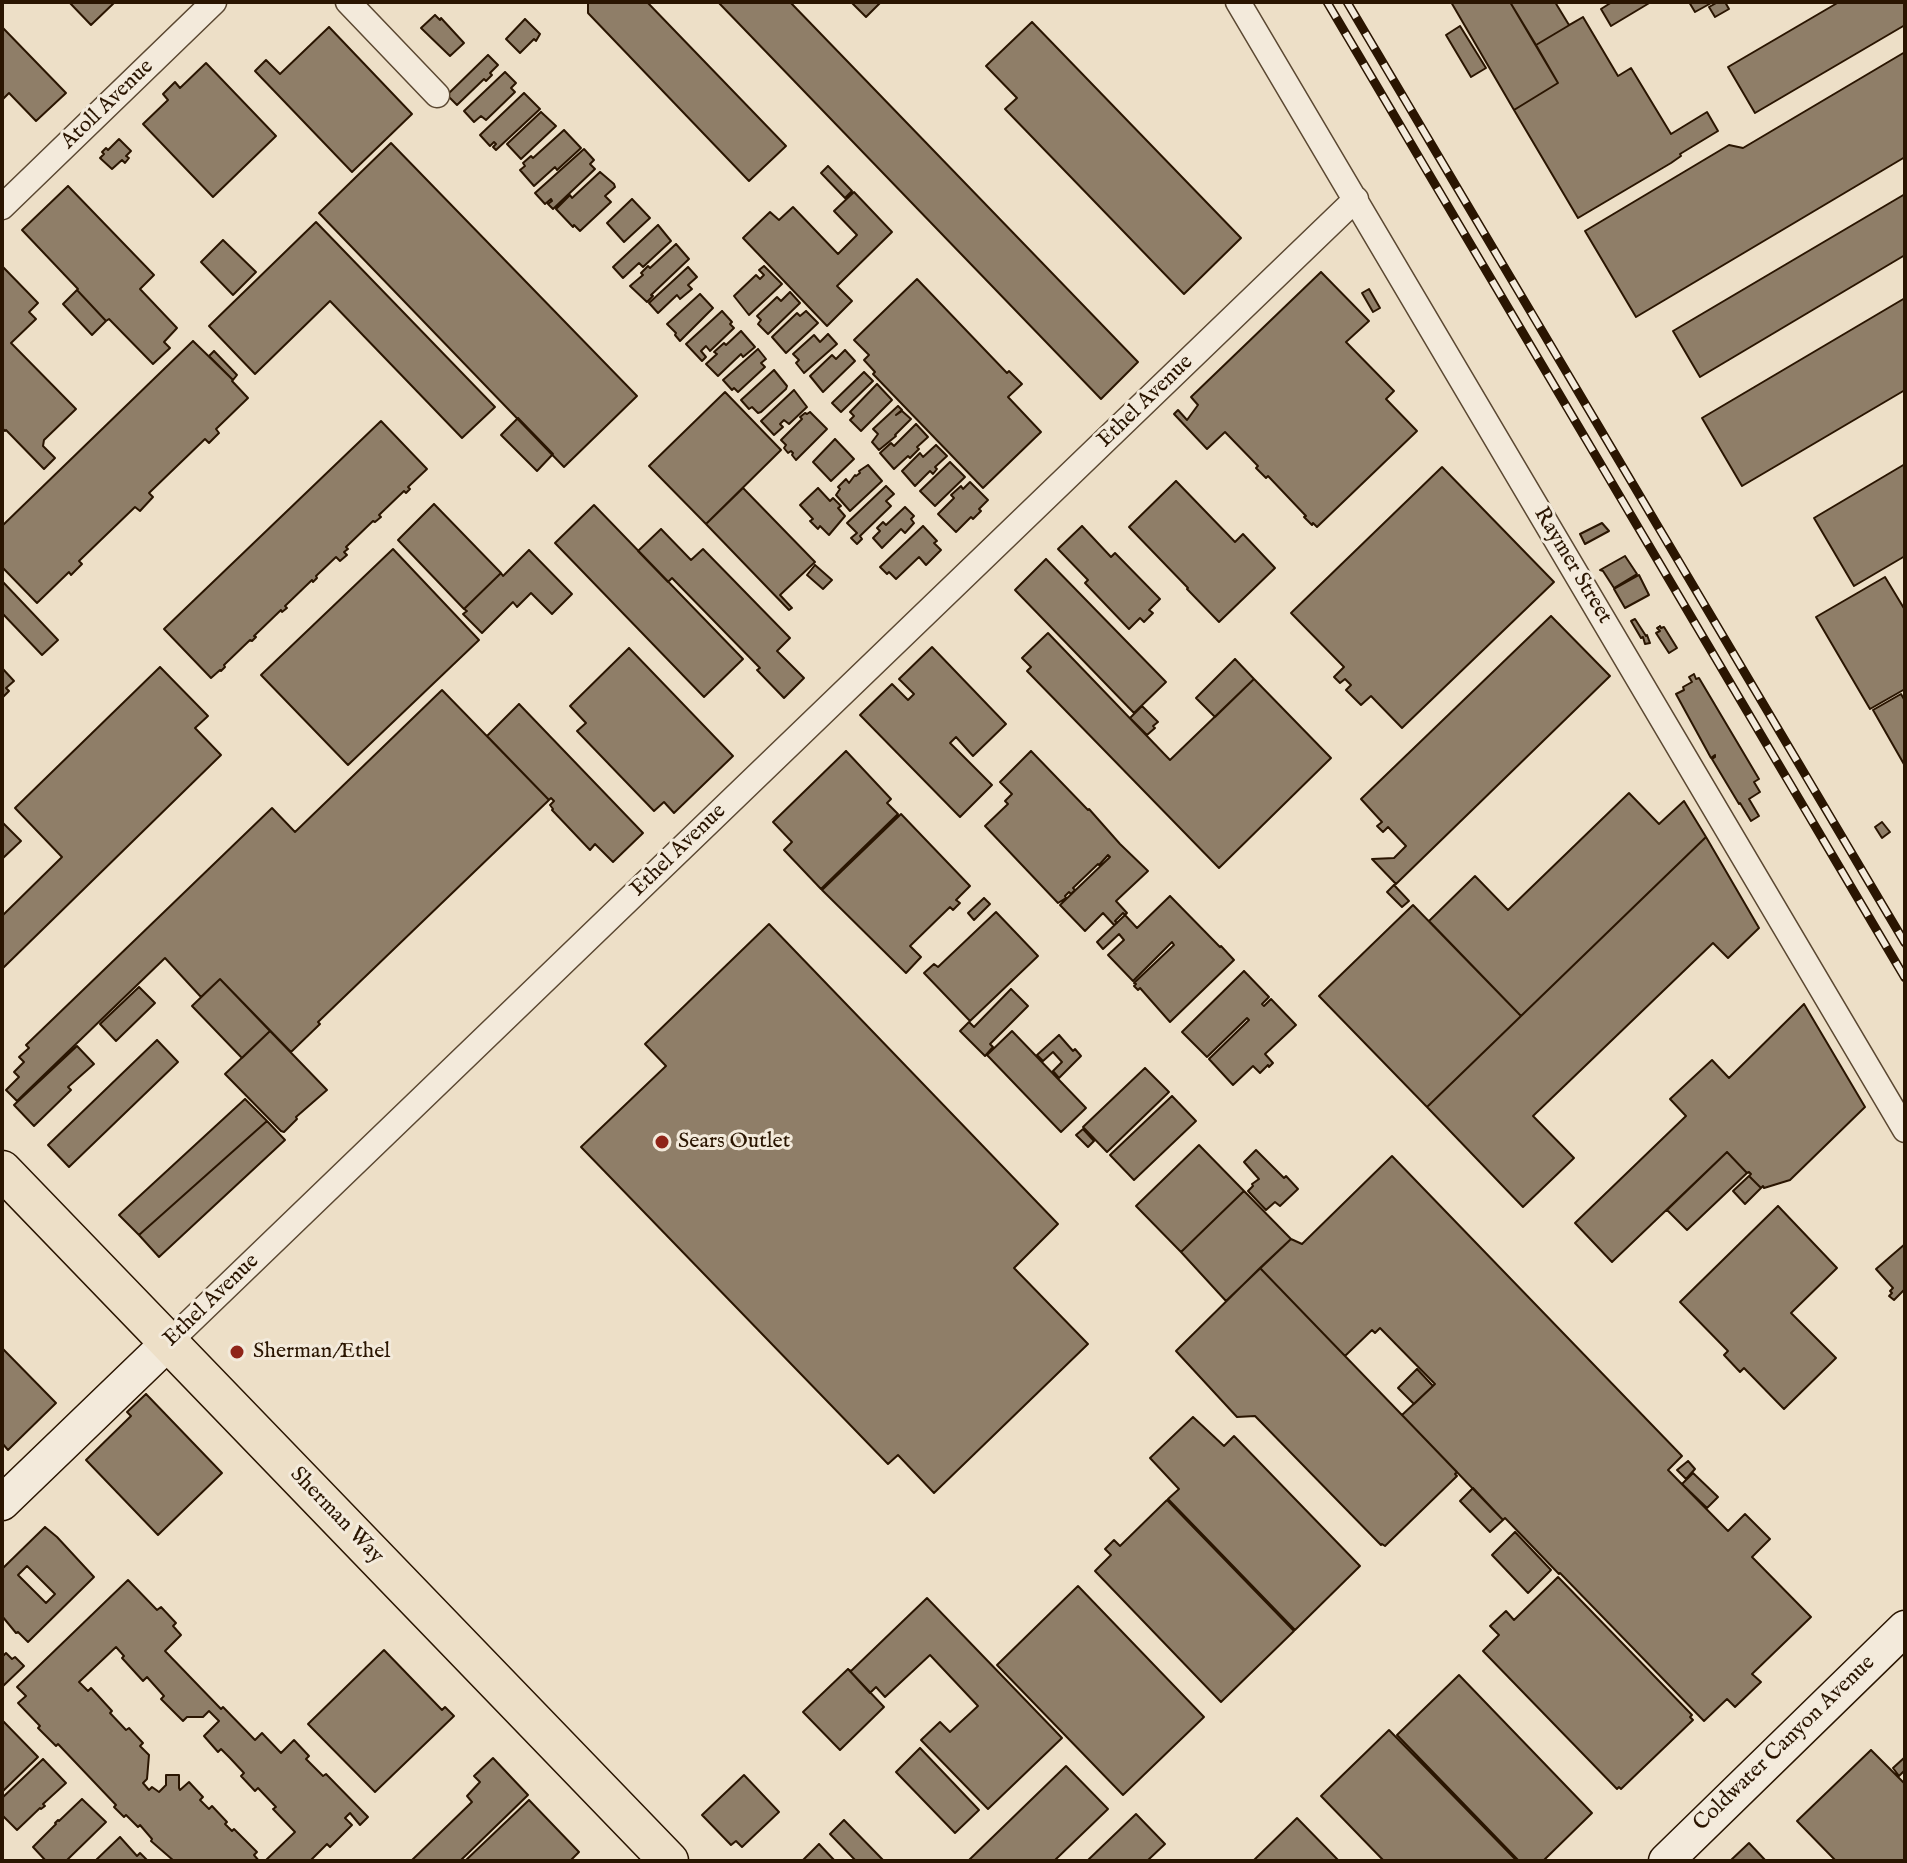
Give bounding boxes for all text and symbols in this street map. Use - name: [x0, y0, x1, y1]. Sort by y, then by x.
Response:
- street label: Atoll Avenue: [56, 54, 160, 156]
- street label: Ethel Avenue: [1093, 350, 1199, 454]
- street label: Raymer Street: [1527, 503, 1617, 629]
- street label: Ethel Avenue: [626, 799, 732, 903]
- place label: Sears Outlet: [678, 1129, 790, 1155]
- marker: Sears Outlet: [653, 1133, 671, 1151]
- street label: Ethel Avenue: [159, 1249, 265, 1353]
- place label: Sherman/Ethel: [253, 1339, 390, 1365]
- marker: Sherman/Ethel: [228, 1343, 246, 1361]
- street label: Sherman Way: [283, 1462, 389, 1570]
- street label: Coldwater Canyon Avenue: [1689, 1650, 1881, 1838]

